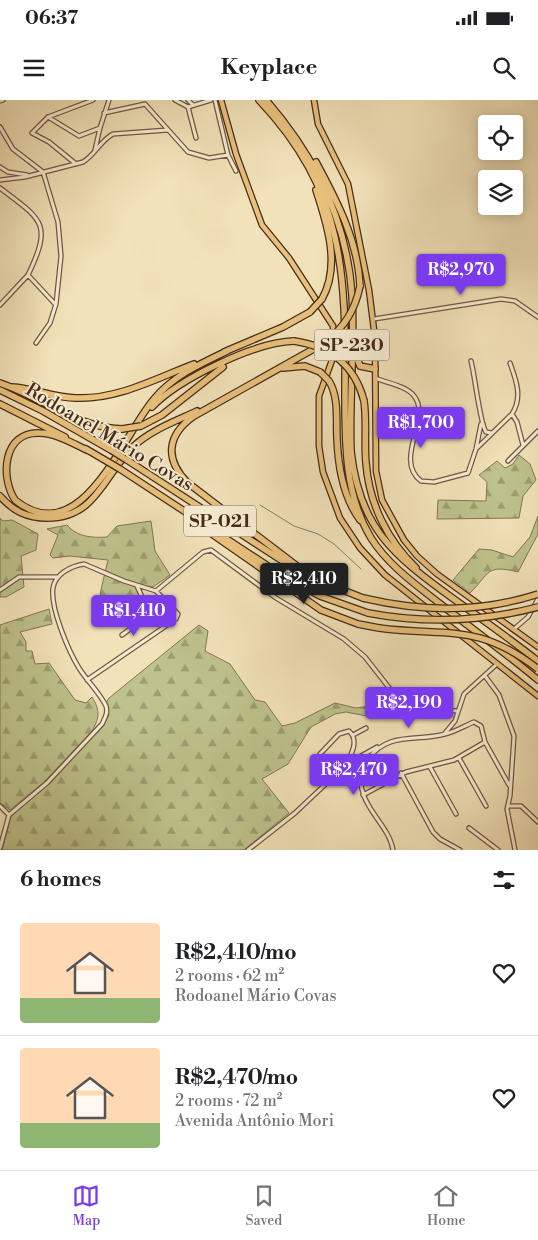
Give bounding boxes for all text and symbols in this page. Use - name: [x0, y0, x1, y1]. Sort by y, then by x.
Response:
- text: 06:37: [25, 6, 78, 30]
- icon: menu: [20, 54, 48, 82]
- text: Keyplace: [221, 54, 317, 81]
- icon: search: [490, 54, 518, 82]
- map controls: [478, 115, 523, 215]
- button: locate: [478, 115, 523, 160]
- button: layers: [478, 170, 523, 215]
- pin: R$2,970: [415, 254, 507, 296]
- text: R$2,970: [428, 260, 494, 280]
- road number: SP-230: [314, 330, 390, 360]
- street label: Rodoanel Mário Covas: [21, 377, 198, 497]
- pin: R$1,700: [375, 406, 467, 449]
- text: R$1,700: [388, 413, 454, 433]
- road number: SP-021: [184, 506, 256, 536]
- pin: R$2,410: [258, 562, 350, 605]
- text: R$2,410: [271, 569, 337, 589]
- pin: R$1,410: [88, 594, 180, 637]
- text: R$1,410: [102, 601, 166, 621]
- pin: R$2,190: [363, 686, 455, 729]
- text: R$2,190: [376, 693, 442, 713]
- pin: R$2,470: [308, 754, 400, 796]
- text: R$2,470: [321, 760, 387, 780]
- icon: filters: [490, 866, 518, 894]
- text: 6 homes: [20, 867, 101, 893]
- text: R$2,410/mo: [175, 940, 297, 966]
- icon: home: [60, 943, 120, 1003]
- icon: heart: [490, 959, 518, 987]
- text: 2 rooms · 62 m²: [175, 966, 284, 986]
- text: Rodoanel Mário Covas: [175, 986, 336, 1006]
- text: R$2,470/mo: [175, 1065, 298, 1091]
- icon: home: [60, 1068, 120, 1128]
- icon: heart: [490, 1084, 518, 1112]
- text: 2 rooms · 72 m²: [175, 1091, 282, 1111]
- text: Avenida Antônio Mori: [175, 1111, 334, 1131]
- tab: Map: [72, 1182, 100, 1230]
- tab: Saved: [245, 1182, 282, 1230]
- tab: Home: [427, 1182, 466, 1230]

